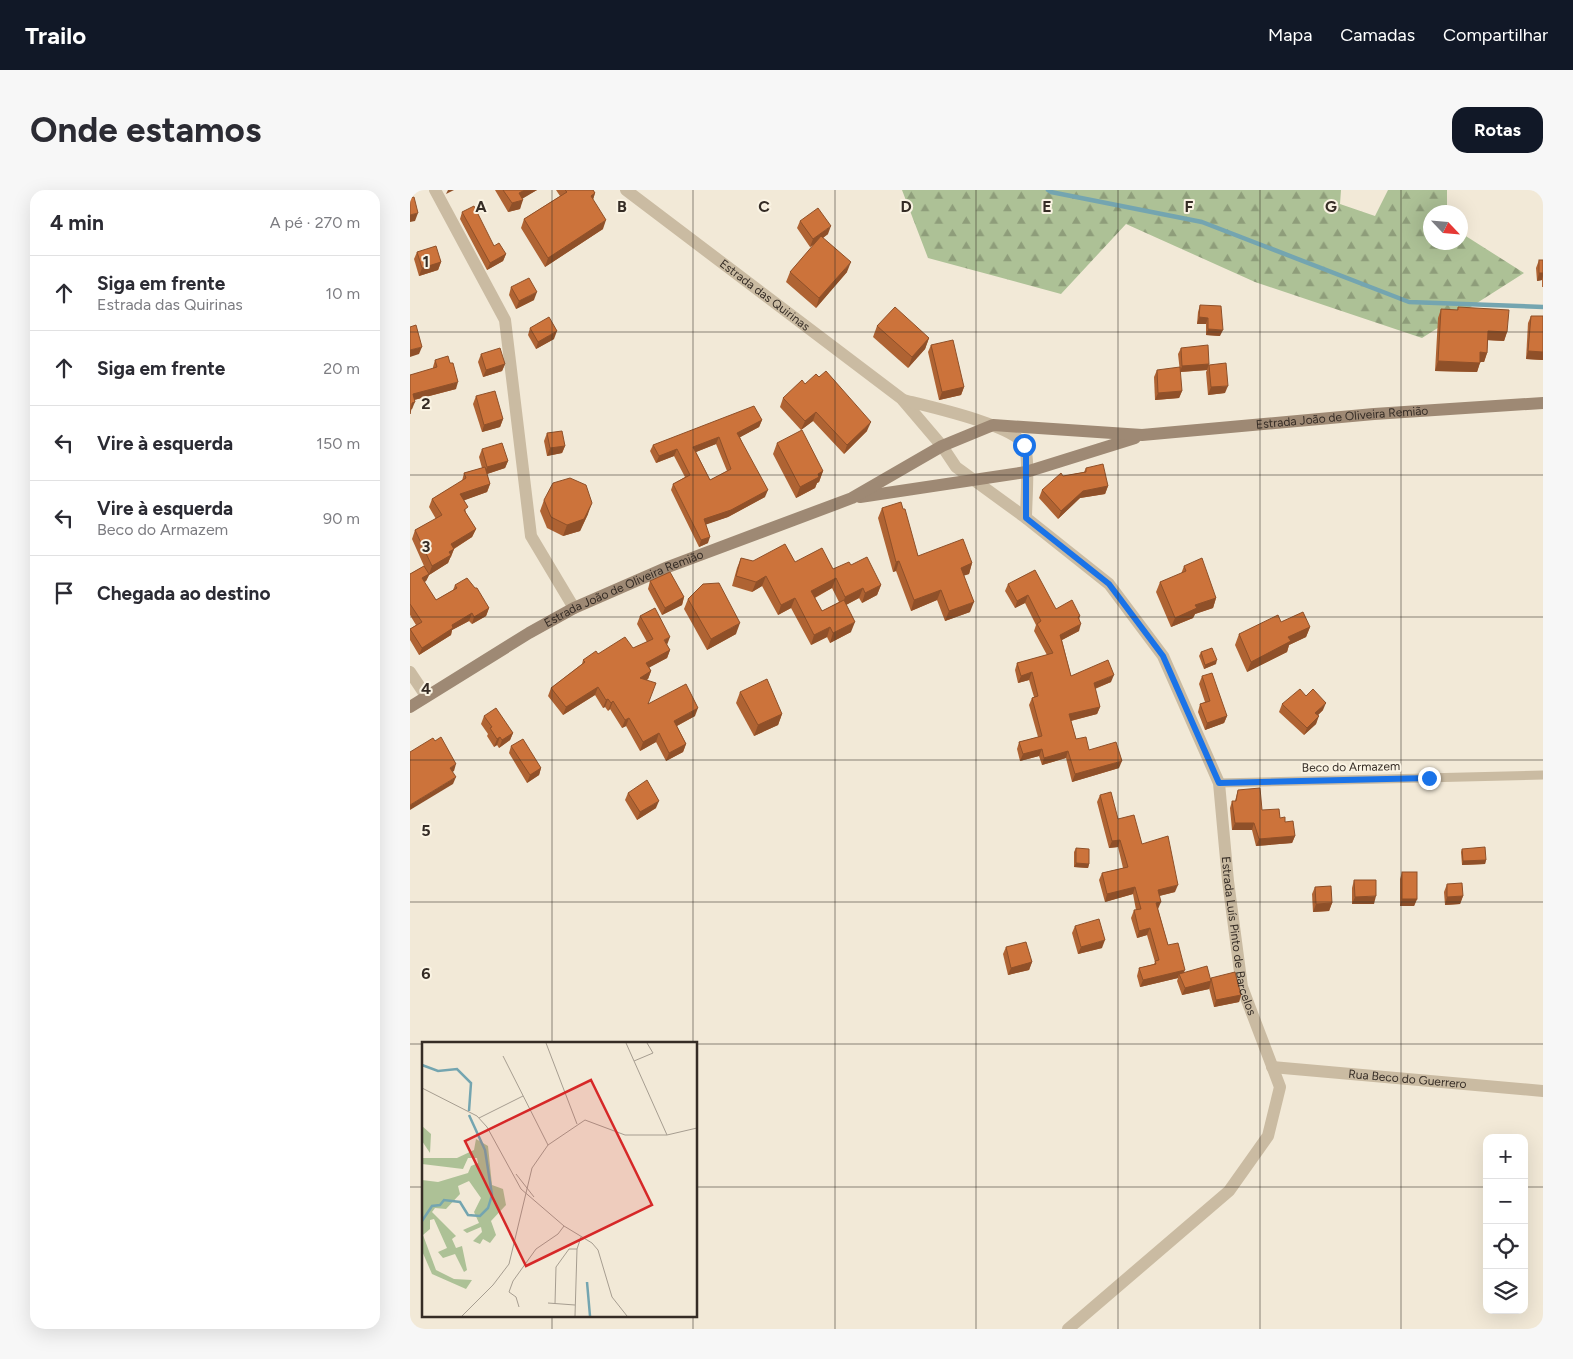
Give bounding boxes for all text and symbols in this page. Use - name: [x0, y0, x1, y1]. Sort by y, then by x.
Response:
- text: Trailo: [25, 21, 86, 50]
- text: Mapa: [1268, 24, 1312, 46]
- text: Camadas: [1340, 24, 1415, 46]
- text: Compartilhar: [1443, 24, 1548, 46]
- button: Rotas: [1452, 107, 1543, 153]
- text: Onde estamos: [30, 109, 261, 151]
- text: A: [475, 197, 487, 216]
- text: B: [617, 197, 627, 216]
- text: C: [758, 197, 770, 216]
- text: D: [900, 197, 912, 216]
- text: E: [1042, 197, 1052, 216]
- text: F: [1185, 197, 1194, 216]
- text: G: [1325, 197, 1337, 216]
- north arrow: [1423, 205, 1468, 250]
- text: 4 min: [50, 210, 104, 235]
- text: A pé · 270 m: [270, 213, 360, 232]
- text: 1: [423, 252, 429, 271]
- street label: Estrada das Quirinas: [717, 256, 813, 334]
- text: Siga em frente: [97, 272, 225, 295]
- icon: ahead: [50, 279, 78, 307]
- text: 10 m: [326, 284, 360, 303]
- text: Estrada das Quirinas: [97, 295, 243, 314]
- icon: ahead: [50, 354, 78, 382]
- text: Siga em frente: [97, 357, 225, 380]
- text: 20 m: [323, 359, 360, 378]
- text: 2: [421, 394, 431, 413]
- street label: Estrada João de Oliveira Remião: [1255, 403, 1429, 432]
- icon: left: [50, 429, 78, 457]
- text: Vire à esquerda: [97, 432, 233, 455]
- text: 150 m: [316, 434, 360, 453]
- route start: [1013, 434, 1036, 457]
- text: Vire à esquerda: [97, 497, 233, 520]
- icon: left: [50, 504, 78, 532]
- text: 90 m: [323, 509, 360, 528]
- text: Beco do Armazem: [97, 520, 228, 539]
- text: 3: [422, 537, 431, 556]
- street label: Estrada João de Oliveira Remião: [542, 547, 705, 630]
- icon: arrive: [50, 579, 78, 607]
- text: Chegada ao destino: [97, 582, 270, 605]
- text: 4: [421, 679, 431, 698]
- street label: Beco do Armazem: [1302, 759, 1400, 775]
- route end: [1418, 767, 1441, 790]
- text: 5: [421, 821, 431, 840]
- street label: Estrada Luís Pinto de Barcelos: [1219, 856, 1259, 1018]
- text: 6: [421, 964, 431, 983]
- inset map: [422, 1042, 698, 1316]
- street label: Rua Beco do Guerrero: [1348, 1067, 1467, 1091]
- map controls: [1483, 1134, 1528, 1314]
- button: +: [1483, 1134, 1528, 1179]
- button: −: [1483, 1179, 1528, 1224]
- button: locate: [1483, 1224, 1528, 1269]
- button: layers: [1483, 1269, 1528, 1314]

